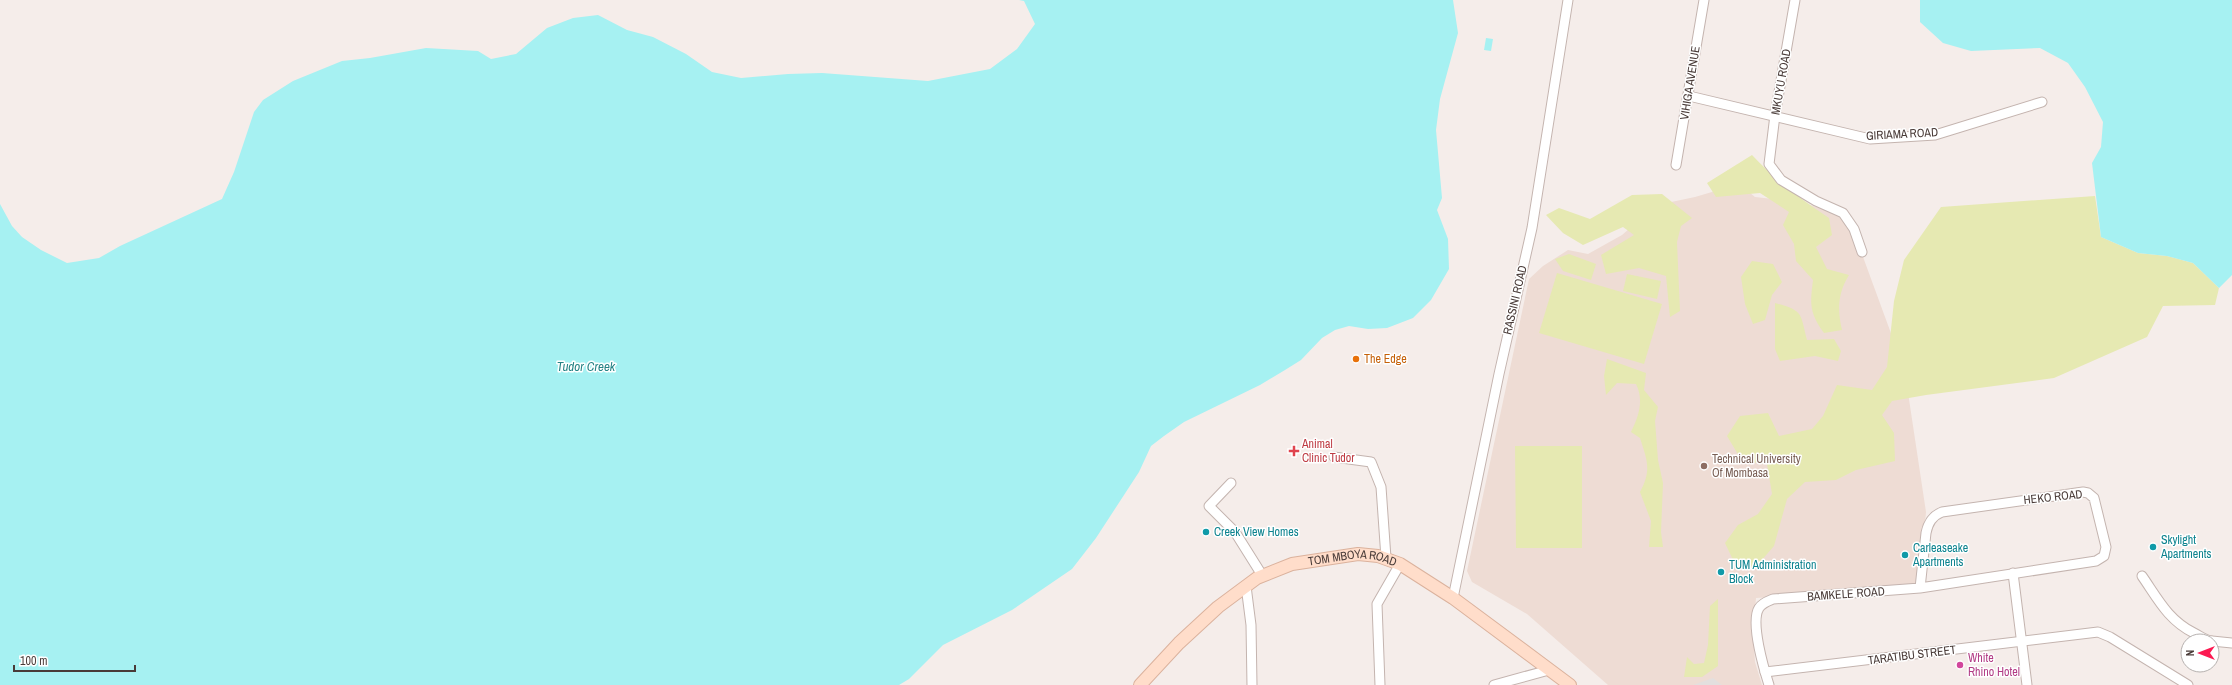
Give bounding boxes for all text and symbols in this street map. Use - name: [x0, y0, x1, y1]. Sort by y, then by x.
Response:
- street label: VIHIGA AVENUE: [1676, 45, 1704, 121]
- street label: MKUYU ROAD: [1767, 48, 1795, 116]
- street label: GIRIAMA ROAD: [1866, 124, 1938, 144]
- street label: RASSINI ROAD: [1499, 264, 1531, 336]
- place label: The Edge: [1364, 351, 1407, 367]
- marker: The Edge: [1351, 354, 1361, 364]
- water label: Tudor Creek: [557, 358, 616, 375]
- place label: Animal Clinic Tudor: [1301, 436, 1355, 466]
- marker: Animal Clinic Tudor: [1289, 446, 1299, 456]
- place label: Technical University Of Mombasa: [1712, 451, 1801, 481]
- marker: Technical University Of Mombasa: [1699, 461, 1709, 471]
- street label: HEKO ROAD: [2023, 486, 2083, 508]
- place label: Creek View Homes: [1214, 524, 1299, 540]
- marker: Creek View Homes: [1201, 527, 1211, 537]
- place label: Skylight Apartments: [2160, 532, 2211, 562]
- place label: Carleaseake Apartments: [1912, 540, 1968, 570]
- marker: Skylight Apartments: [2148, 542, 2158, 552]
- street label: TOM MBOYA ROAD: [1307, 546, 1399, 570]
- marker: Carleaseake Apartments: [1900, 550, 1910, 560]
- place label: TUM Administration Block: [1729, 557, 1817, 587]
- marker: TUM Administration Block: [1716, 567, 1726, 577]
- street label: BAMKELE ROAD: [1807, 583, 1885, 605]
- north arrow: [2180, 633, 2220, 673]
- street label: TARATIBU STREET: [1867, 642, 1957, 668]
- scale bar: [14, 647, 135, 673]
- place label: White Rhino Hotel: [1968, 650, 2020, 680]
- text: N: [2183, 650, 2197, 656]
- text: 100 m: [20, 653, 47, 669]
- marker: White Rhino Hotel: [1955, 660, 1965, 670]

